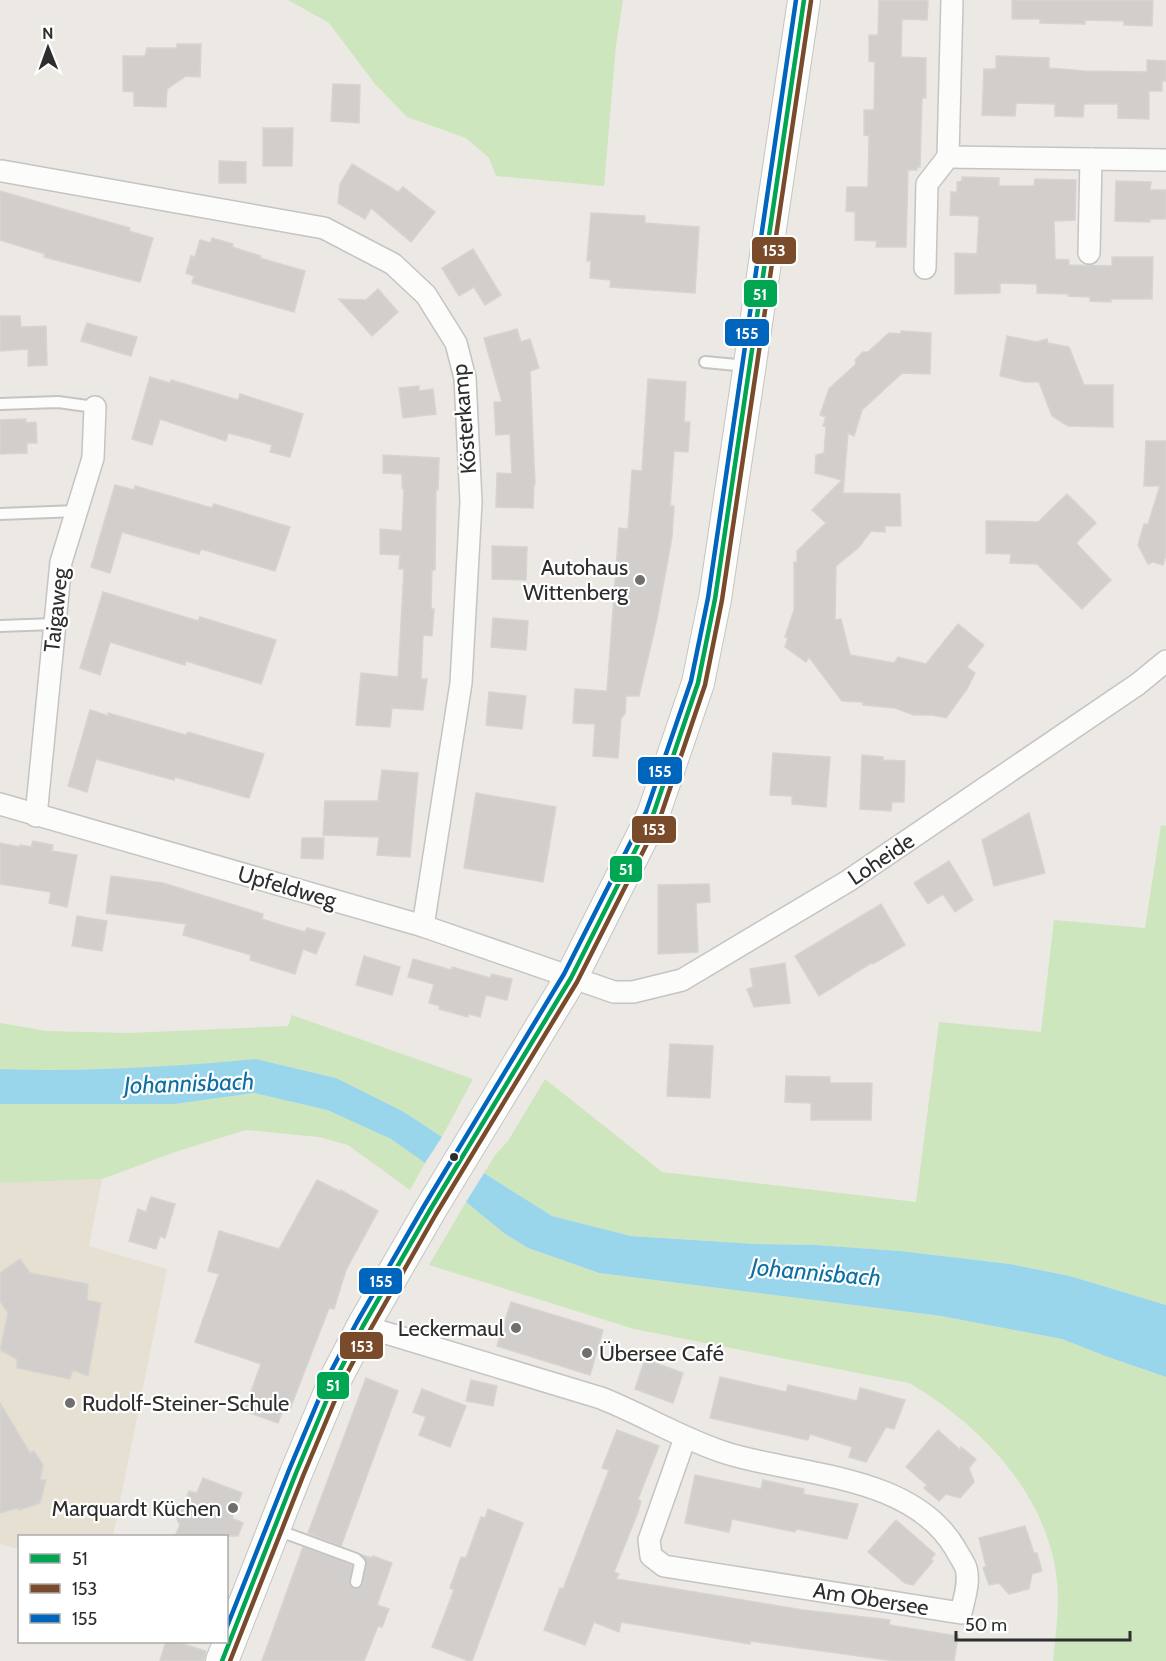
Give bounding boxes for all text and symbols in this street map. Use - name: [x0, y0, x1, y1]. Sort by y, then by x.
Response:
- north arrow: [18, 18, 78, 78]
- text: N: [42, 24, 54, 43]
- line badge: 153: [751, 236, 797, 265]
- text: 153: [762, 241, 786, 260]
- line badge: 51: [743, 279, 778, 308]
- text: 51: [753, 285, 767, 304]
- line badge: 155: [724, 318, 770, 347]
- text: 155: [735, 324, 759, 343]
- street label: Kösterkamp: [446, 363, 482, 475]
- place label: Autohaus Wittenberg: [523, 554, 629, 606]
- street label: Taigaweg: [38, 565, 74, 654]
- marker: Autohaus Wittenberg: [633, 573, 647, 587]
- line badge: 155: [637, 756, 683, 785]
- text: 155: [648, 762, 672, 781]
- line badge: 153: [631, 815, 677, 844]
- text: 153: [642, 820, 666, 839]
- street label: Loheide: [843, 827, 919, 891]
- line badge: 51: [609, 855, 643, 883]
- street label: Upfeldweg: [235, 860, 340, 914]
- text: 51: [619, 860, 633, 879]
- water label: Johannisbach: [121, 1066, 255, 1100]
- unlabelled marker: [448, 1151, 460, 1163]
- water label: Johannisbach: [748, 1252, 882, 1292]
- line badge: 155: [358, 1267, 403, 1295]
- text: 155: [369, 1272, 393, 1291]
- place label: Leckermaul: [398, 1315, 505, 1342]
- marker: Leckermaul: [509, 1321, 523, 1335]
- line badge: 153: [339, 1331, 384, 1360]
- text: 153: [350, 1337, 374, 1356]
- place label: Übersee Café: [599, 1340, 724, 1367]
- marker: Übersee Café: [580, 1346, 594, 1360]
- line badge: 51: [316, 1371, 350, 1400]
- text: 51: [326, 1376, 340, 1395]
- place label: Rudolf-Steiner-Schule: [82, 1390, 289, 1417]
- marker: Rudolf-Steiner-Schule: [63, 1396, 77, 1410]
- place label: Marquardt Küchen: [52, 1495, 221, 1522]
- marker: Marquardt Küchen: [226, 1501, 240, 1515]
- legend: [18, 1535, 228, 1643]
- text: 51: [72, 1548, 88, 1570]
- street label: Am Obersee: [811, 1577, 931, 1621]
- text: 153: [72, 1578, 97, 1600]
- scale bar: [956, 1604, 1130, 1642]
- text: 155: [72, 1608, 97, 1630]
- text: 50 m: [965, 1614, 1007, 1636]

